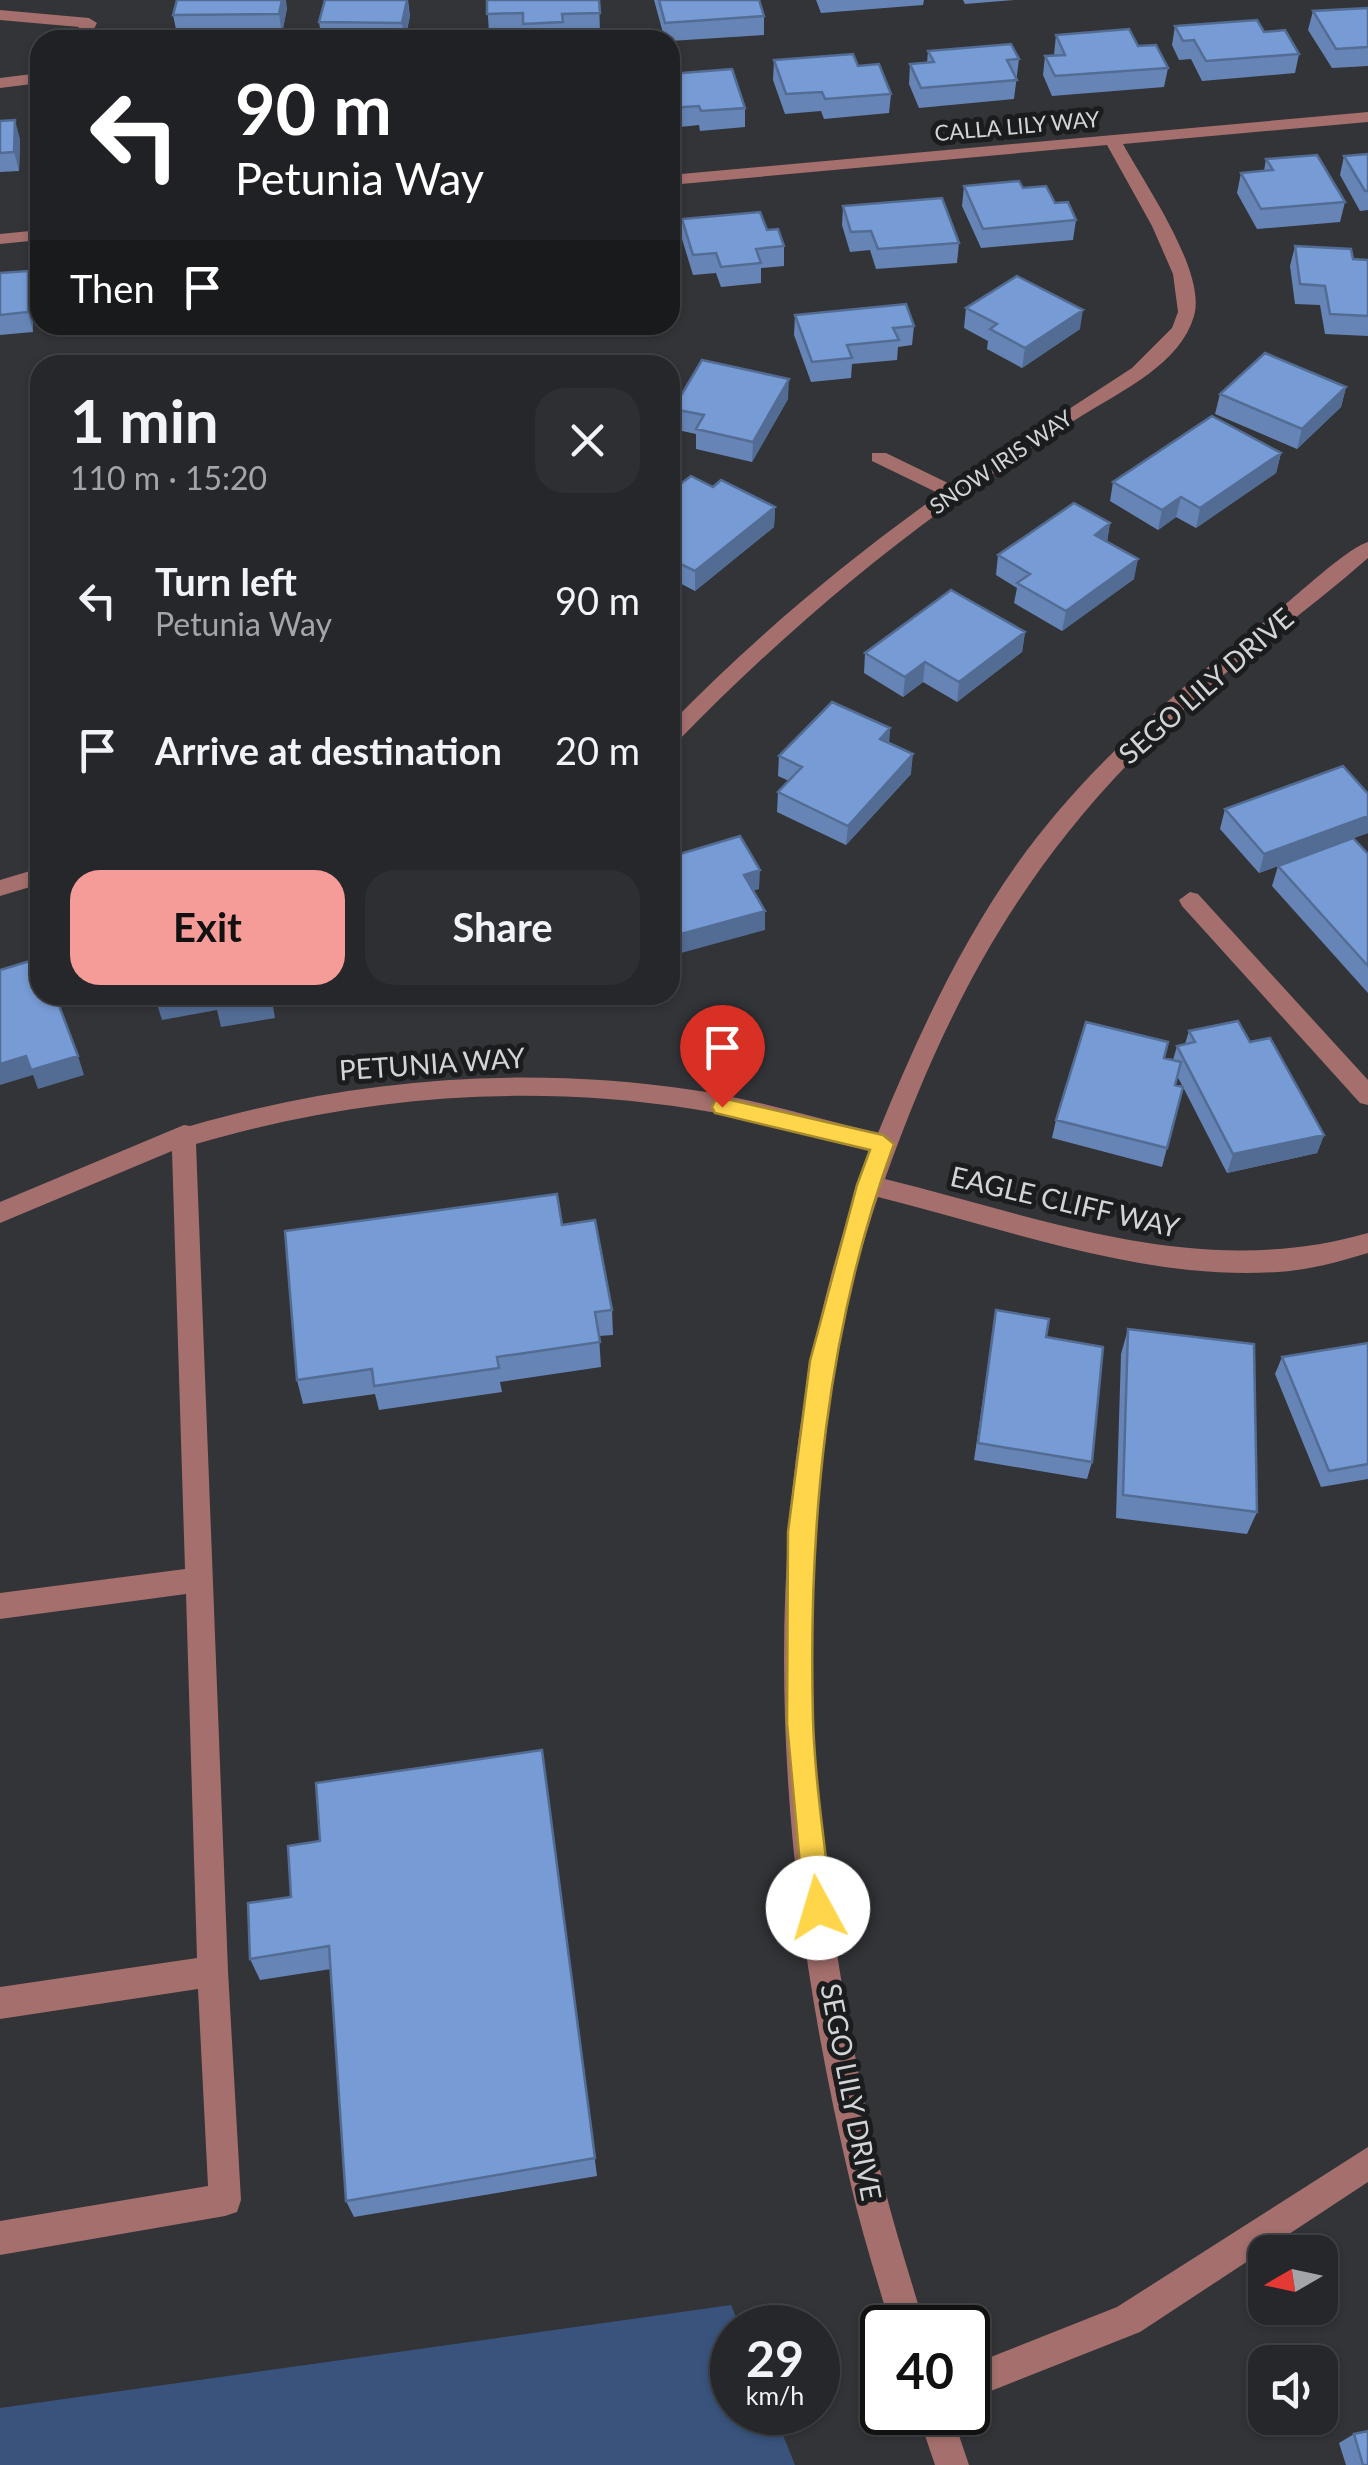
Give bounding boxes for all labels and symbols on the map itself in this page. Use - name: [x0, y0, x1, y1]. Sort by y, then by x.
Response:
- street label: CALLA LILY WAY: [933, 105, 1101, 146]
- street label: SNOW IRIS WAY: [924, 404, 1078, 519]
- street label: SEGO LILY DRIVE: [1111, 600, 1300, 770]
- pin: [680, 1005, 765, 1108]
- street label: PETUNIA WAY: [338, 1040, 527, 1086]
- street label: EAGLE CLIFF WAY: [948, 1158, 1183, 1244]
- position arrow: [766, 1856, 870, 1960]
- street label: SEGO LILY DRIVE: [814, 1980, 890, 2203]
- north arrow: [1248, 2235, 1338, 2325]
- speed limit sign: 40: [860, 2305, 990, 2435]

